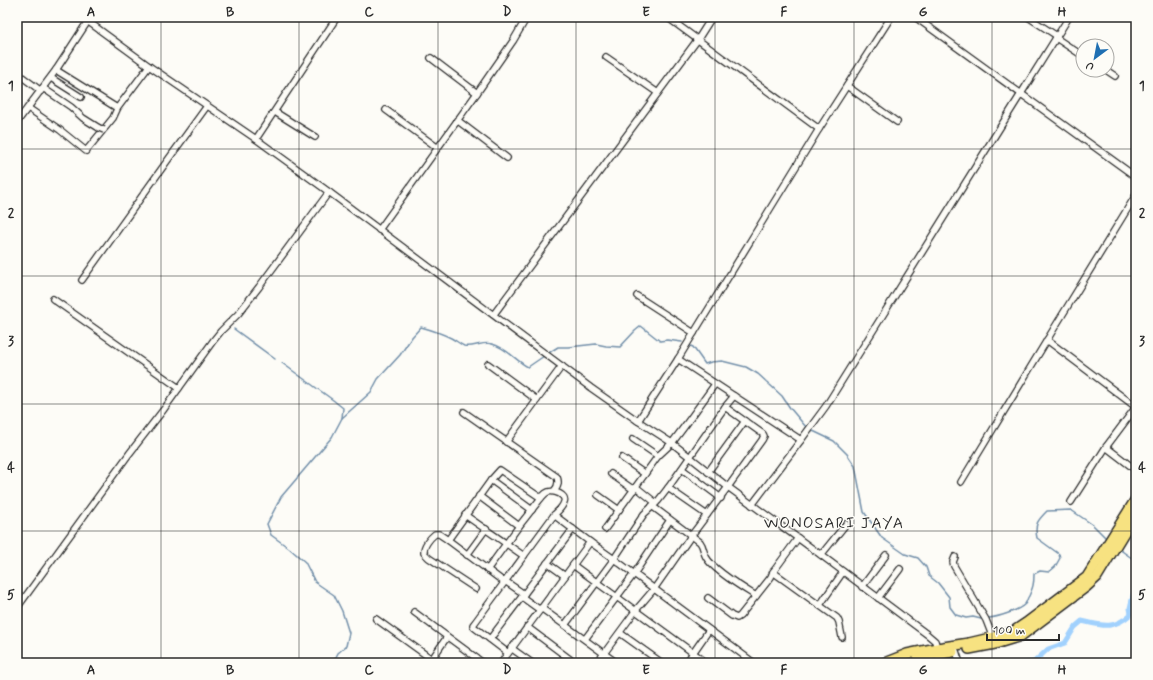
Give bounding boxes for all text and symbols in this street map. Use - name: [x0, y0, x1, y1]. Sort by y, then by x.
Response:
- text: A: [87, 4, 95, 21]
- text: B: [226, 4, 235, 21]
- text: C: [364, 4, 374, 21]
- text: D: [503, 4, 512, 21]
- text: E: [642, 4, 650, 21]
- text: F: [781, 4, 788, 21]
- text: G: [919, 4, 928, 21]
- text: H: [1058, 4, 1067, 21]
- north arrow: [1075, 38, 1115, 78]
- text: U: [1083, 58, 1097, 73]
- text: 1: [8, 78, 14, 95]
- text: 1: [1139, 78, 1145, 95]
- text: 2: [8, 205, 15, 222]
- text: 2: [1139, 205, 1146, 222]
- text: 3: [8, 333, 14, 350]
- text: 3: [1139, 333, 1145, 350]
- text: 4: [7, 460, 15, 477]
- text: 4: [1138, 460, 1146, 477]
- district label: WONOSARI JAYA: [764, 513, 904, 534]
- text: 5: [7, 587, 15, 604]
- text: 5: [1138, 587, 1146, 604]
- scale bar: [987, 616, 1059, 642]
- text: 100 m: [993, 623, 1025, 639]
- text: A: [87, 662, 95, 679]
- text: B: [226, 662, 235, 679]
- text: C: [364, 662, 374, 679]
- text: D: [503, 662, 512, 679]
- text: E: [642, 662, 650, 679]
- text: F: [781, 662, 788, 679]
- text: G: [919, 662, 928, 679]
- text: H: [1058, 662, 1067, 679]

